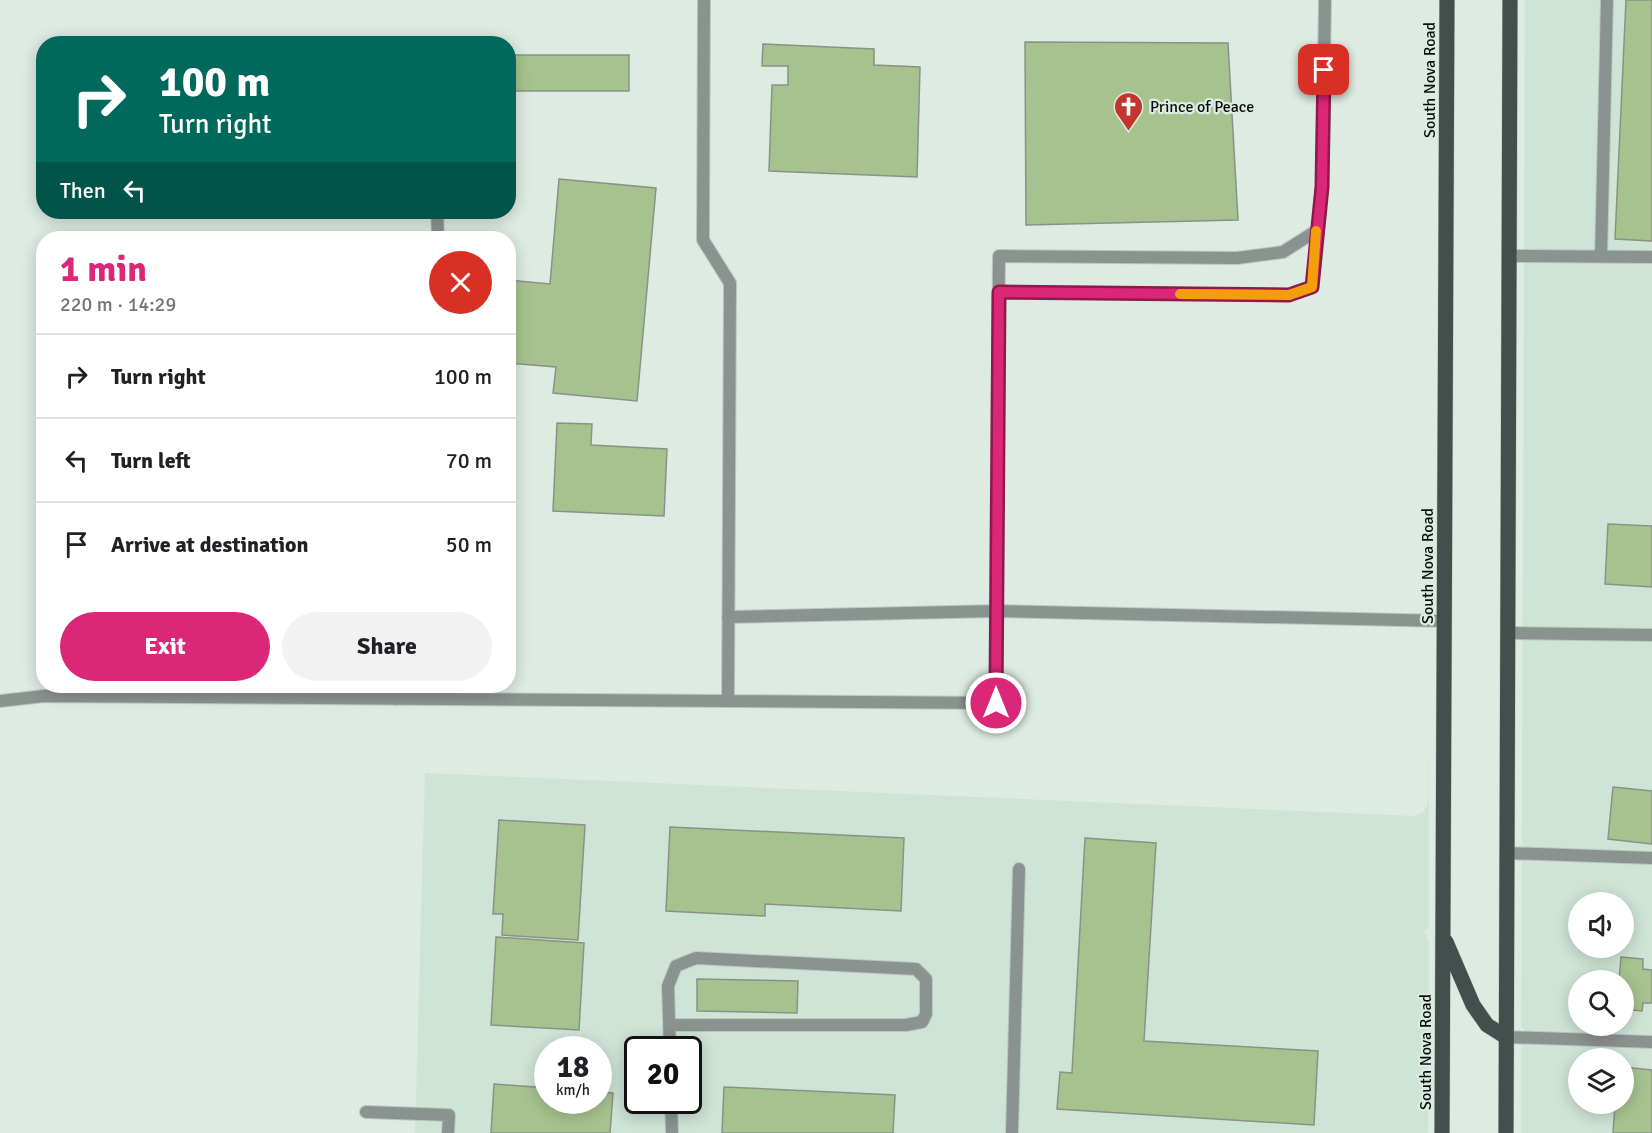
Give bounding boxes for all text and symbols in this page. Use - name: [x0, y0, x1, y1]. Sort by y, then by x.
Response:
- street label: South Nova Road: [1420, 22, 1440, 138]
- pin: [1298, 44, 1349, 95]
- icon: arrive: [1307, 53, 1340, 86]
- text: 100 m: [159, 57, 270, 108]
- icon: right: [60, 60, 138, 138]
- church icon: Prince of Peace: [1113, 90, 1145, 132]
- place label: Prince of Peace: [1150, 97, 1254, 117]
- text: Turn right: [159, 108, 272, 141]
- icon: left: [118, 174, 151, 207]
- text: Then: [60, 177, 106, 204]
- text: 1 min: [60, 247, 147, 292]
- button: close: [429, 251, 492, 314]
- text: 220 m · 14:29: [60, 292, 176, 317]
- icon: right: [60, 360, 93, 393]
- text: Turn right: [111, 363, 206, 390]
- text: 100 m: [434, 363, 492, 390]
- icon: left: [60, 444, 93, 477]
- text: Turn left: [111, 447, 191, 474]
- text: 70 m: [446, 447, 492, 474]
- street label: South Nova Road: [1418, 508, 1438, 624]
- icon: arrive: [60, 528, 93, 561]
- text: Arrive at destination: [111, 531, 308, 558]
- text: 50 m: [446, 531, 492, 558]
- button: Exit: [60, 612, 270, 681]
- button: Share: [282, 612, 492, 681]
- position arrow: [964, 671, 1028, 735]
- map controls: [1568, 892, 1634, 1114]
- button: sound: [1568, 892, 1634, 958]
- button: search: [1568, 970, 1634, 1036]
- street label: South Nova Road: [1416, 994, 1436, 1110]
- speed limit sign: 20: [624, 1036, 702, 1114]
- button: layers: [1568, 1048, 1634, 1114]
- text: 18: [557, 1049, 589, 1086]
- text: km/h: [556, 1081, 590, 1099]

